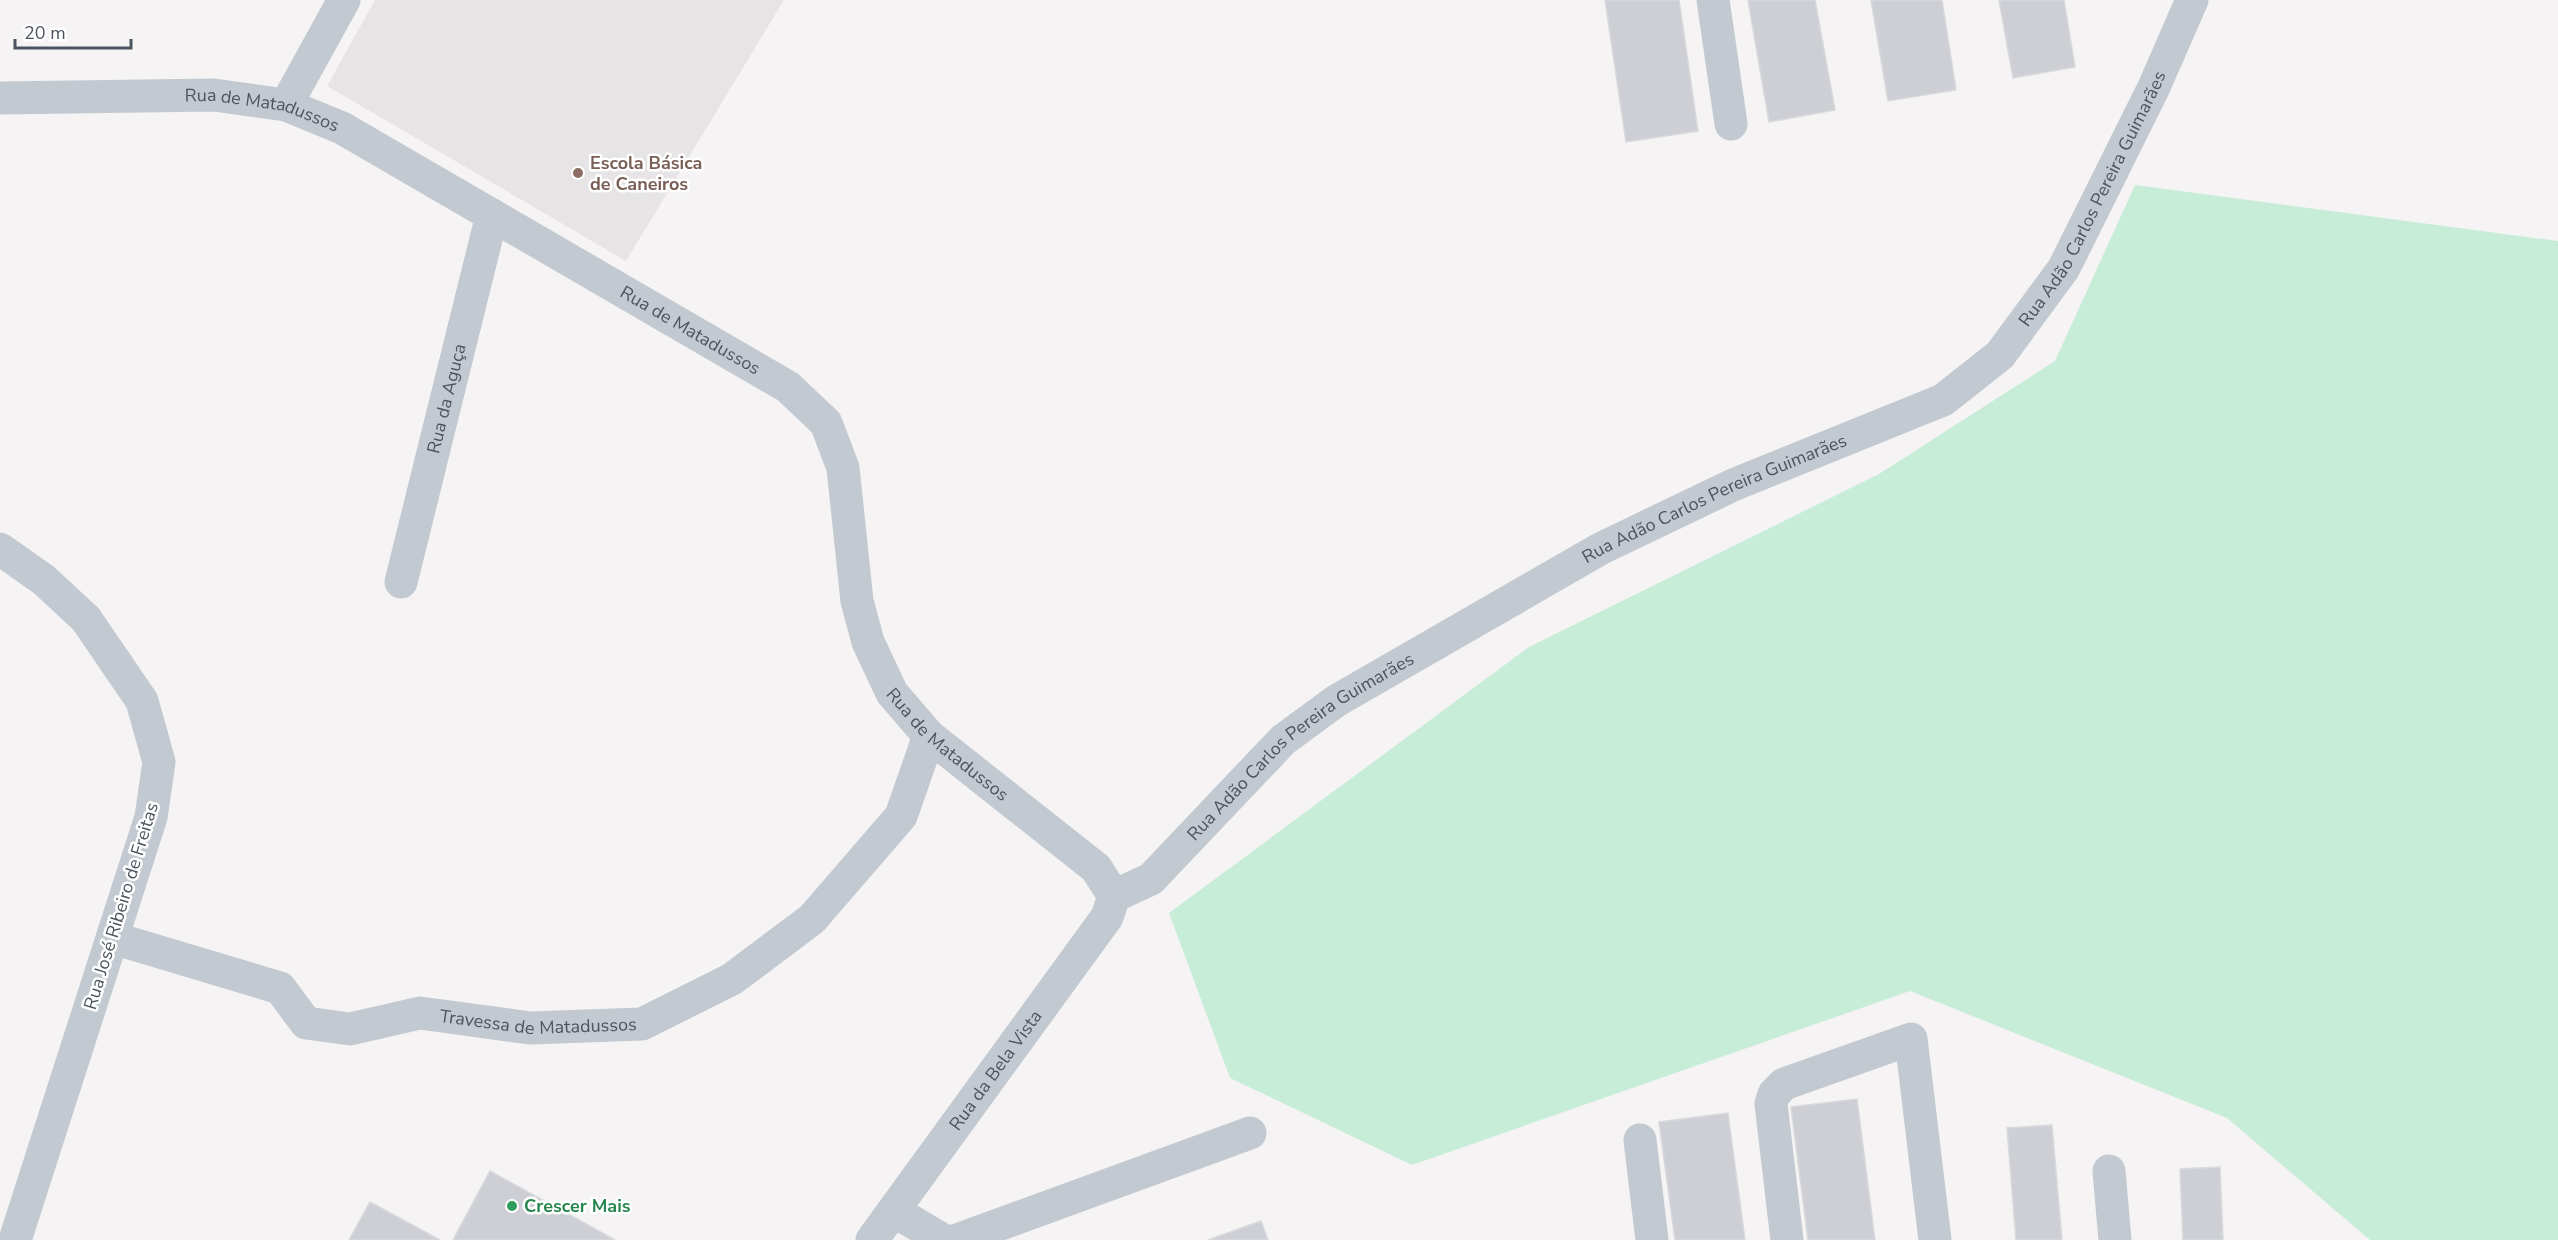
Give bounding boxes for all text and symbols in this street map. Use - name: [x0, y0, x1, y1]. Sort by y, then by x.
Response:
- scale bar: [15, 12, 130, 50]
- text: 20 m: [24, 21, 66, 45]
- street label: Rua Adão Carlos Pereira Guimarães: [2013, 67, 2172, 331]
- street label: Rua de Matadussos: [185, 83, 343, 138]
- place label: Escola Básica de Caneiros: [590, 151, 702, 196]
- marker: Escola Básica de Caneiros: [571, 166, 585, 180]
- street label: Rua de Matadussos: [616, 280, 765, 380]
- street label: Rua da Aguça: [421, 341, 472, 456]
- street label: Rua Adão Carlos Pereira Guimarães: [1578, 428, 1850, 569]
- street label: Rua Adão Carlos Pereira Guimarães: [1182, 647, 1418, 846]
- street label: Rua de Matadussos: [881, 683, 1014, 807]
- street label: Rua José Ribeiro de Freitas: [78, 800, 164, 1012]
- street label: Travessa de Matadussos: [438, 1004, 637, 1041]
- street label: Rua da Bela Vista: [944, 1005, 1047, 1135]
- place label: Crescer Mais: [524, 1194, 631, 1218]
- marker: Crescer Mais: [505, 1199, 519, 1213]

